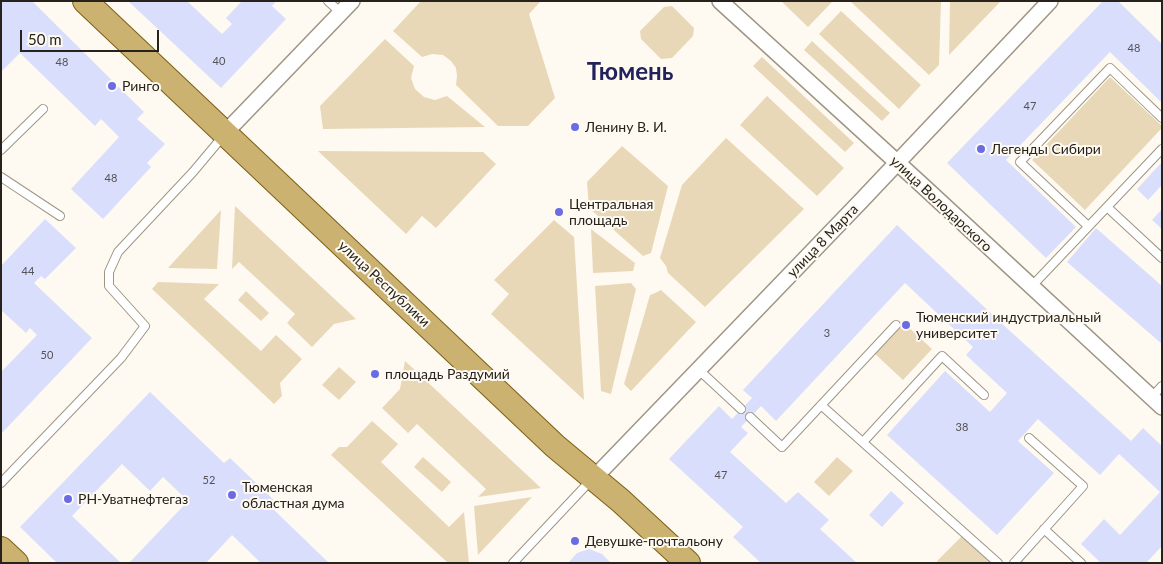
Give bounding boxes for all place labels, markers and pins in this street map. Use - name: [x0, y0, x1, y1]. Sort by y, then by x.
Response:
- place label: Ринго: [122, 78, 160, 94]
- marker: Ринго: [106, 80, 118, 92]
- place label: Ленину В. И.: [585, 119, 667, 135]
- marker: Ленину В. И.: [569, 121, 581, 133]
- place label: Легенды Сибири: [991, 141, 1101, 157]
- marker: Легенды Сибири: [975, 143, 987, 155]
- place label: Центральная площадь: [569, 196, 653, 228]
- marker: Центральная площадь: [553, 206, 565, 218]
- place label: Тюменский индустриальный университет: [916, 309, 1101, 342]
- marker: Тюменский индустриальный университет: [900, 319, 912, 331]
- place label: площадь Раздумий: [385, 366, 510, 382]
- marker: площадь Раздумий: [369, 368, 381, 380]
- place label: Тюменская областная дума: [242, 479, 345, 512]
- marker: Тюменская областная дума: [226, 489, 238, 501]
- place label: РН-Уватнефтегаз: [78, 491, 188, 507]
- marker: РН-Уватнефтегаз: [62, 493, 74, 505]
- place label: Девушке-почтальону: [585, 533, 723, 549]
- marker: Девушке-почтальону: [569, 535, 581, 547]

